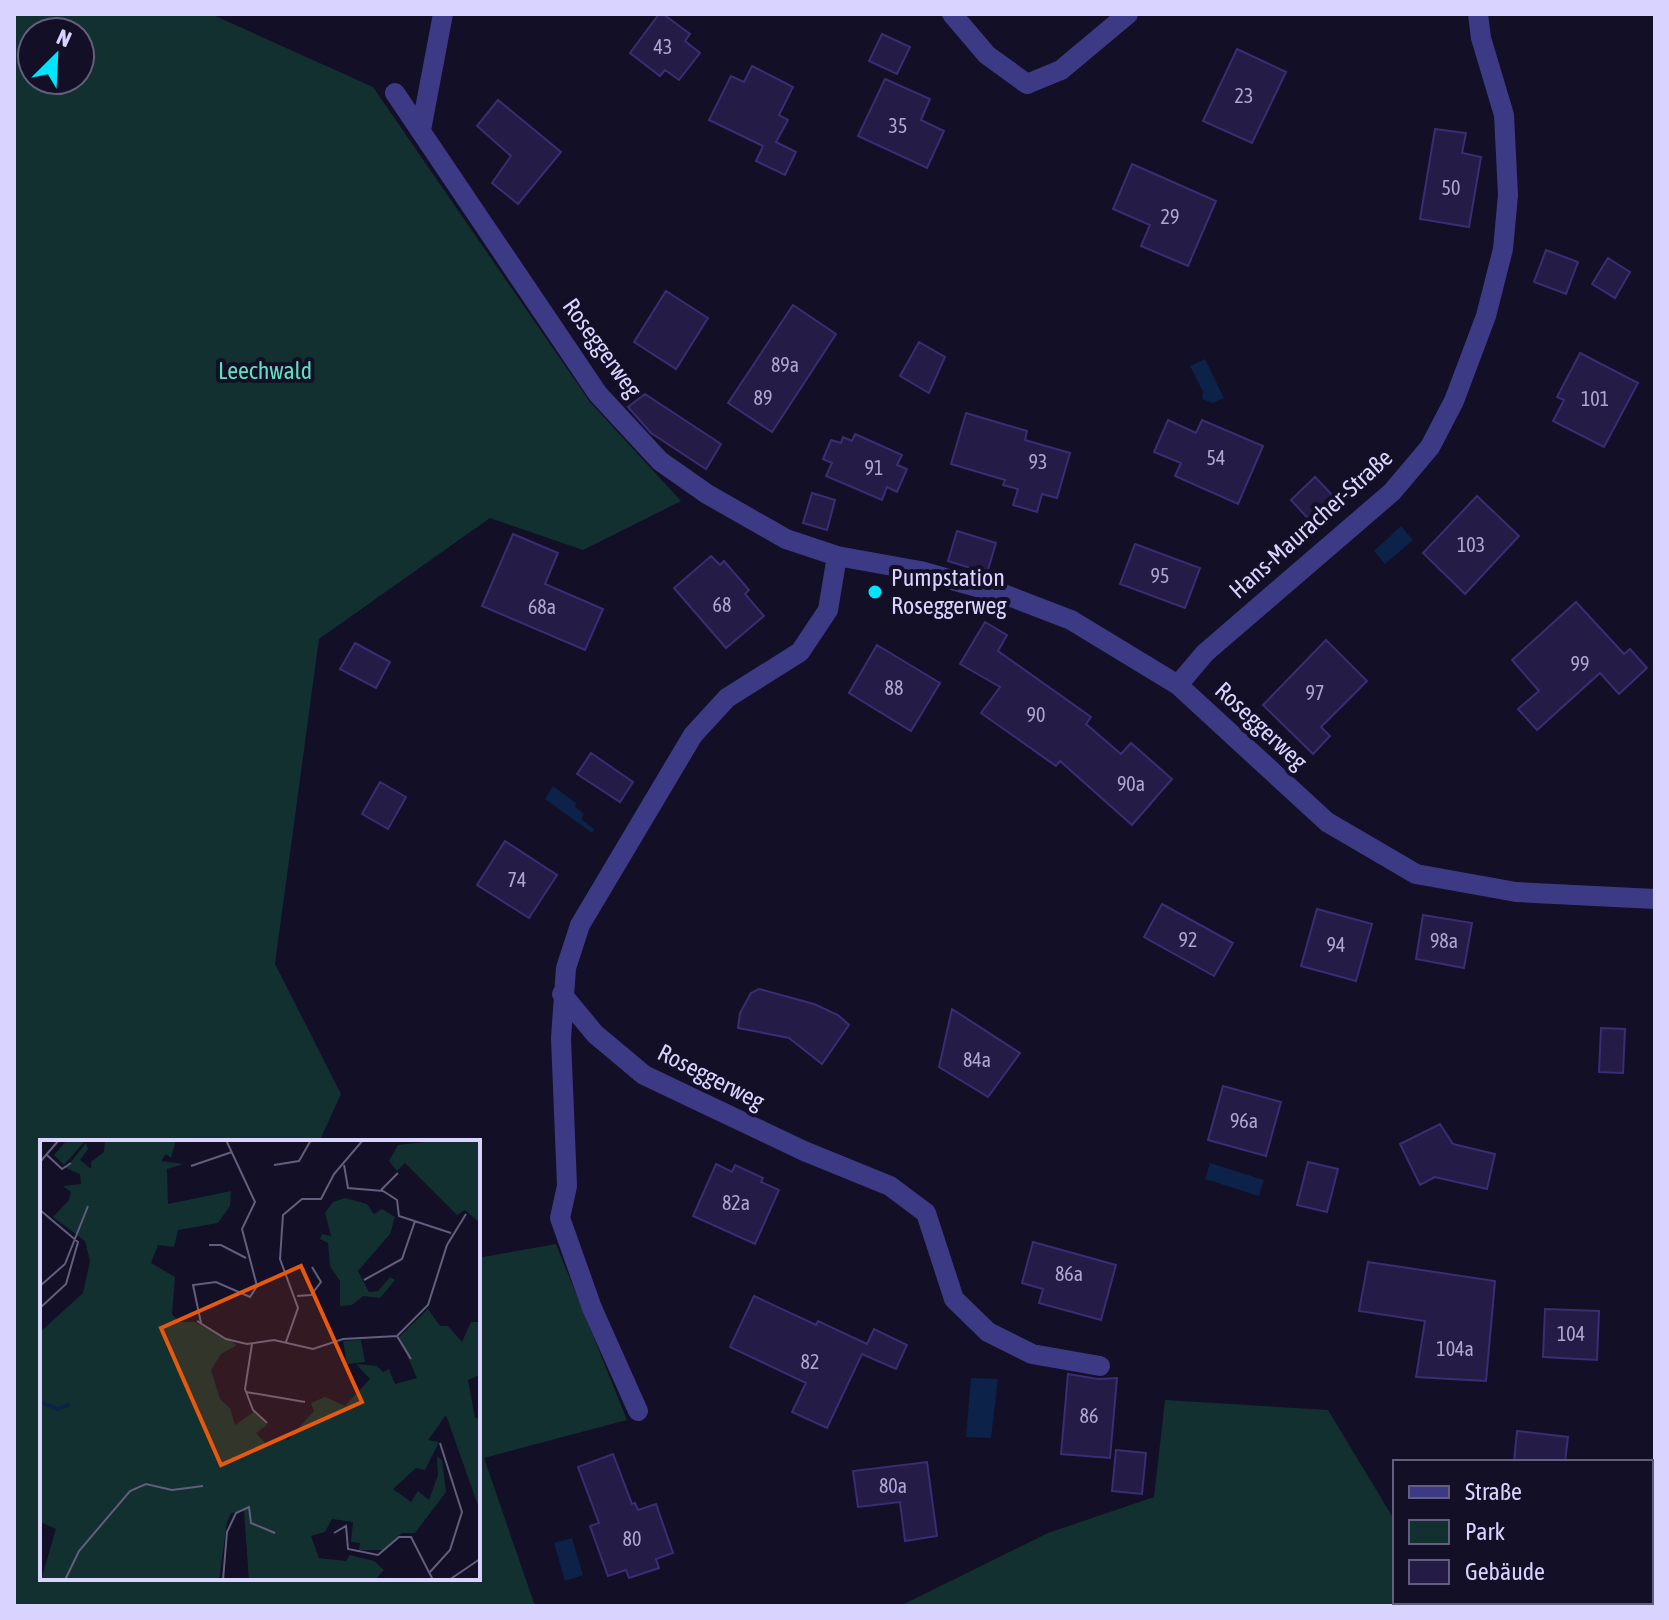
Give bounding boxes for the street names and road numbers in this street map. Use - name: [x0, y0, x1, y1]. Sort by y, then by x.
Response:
- street label: Roseggerweg: [558, 293, 648, 403]
- street label: Hans-Mauracher-Straße: [1224, 444, 1397, 604]
- street label: Roseggerweg: [1210, 676, 1313, 775]
- street label: Roseggerweg: [654, 1038, 769, 1115]

